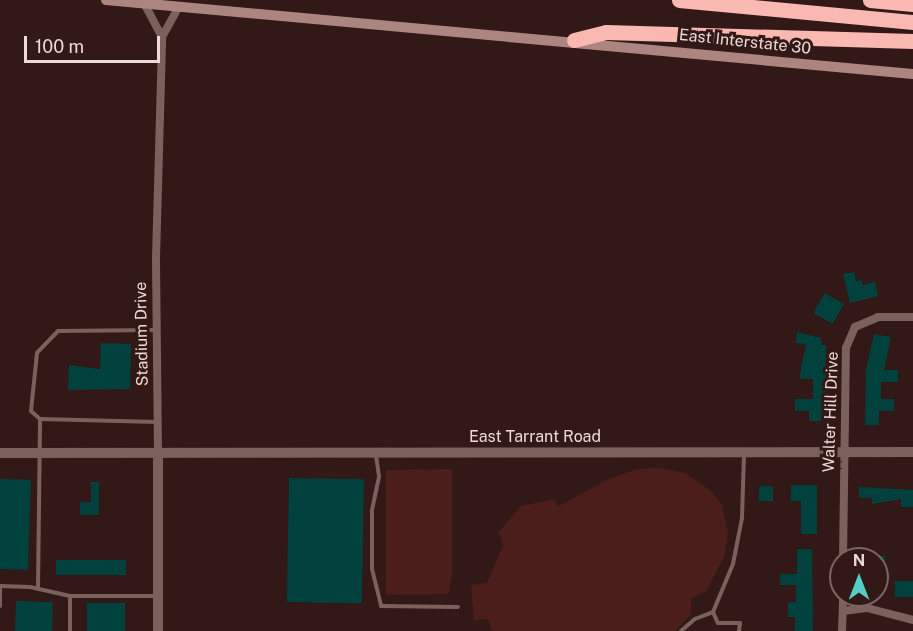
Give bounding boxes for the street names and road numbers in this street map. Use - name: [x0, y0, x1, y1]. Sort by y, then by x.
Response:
- street label: East Interstate 30: [678, 26, 812, 58]
- street label: Stadium Drive: [131, 282, 153, 386]
- street label: Walter Hill Drive: [819, 351, 843, 473]
- street label: East Tarrant Road: [469, 427, 601, 447]

